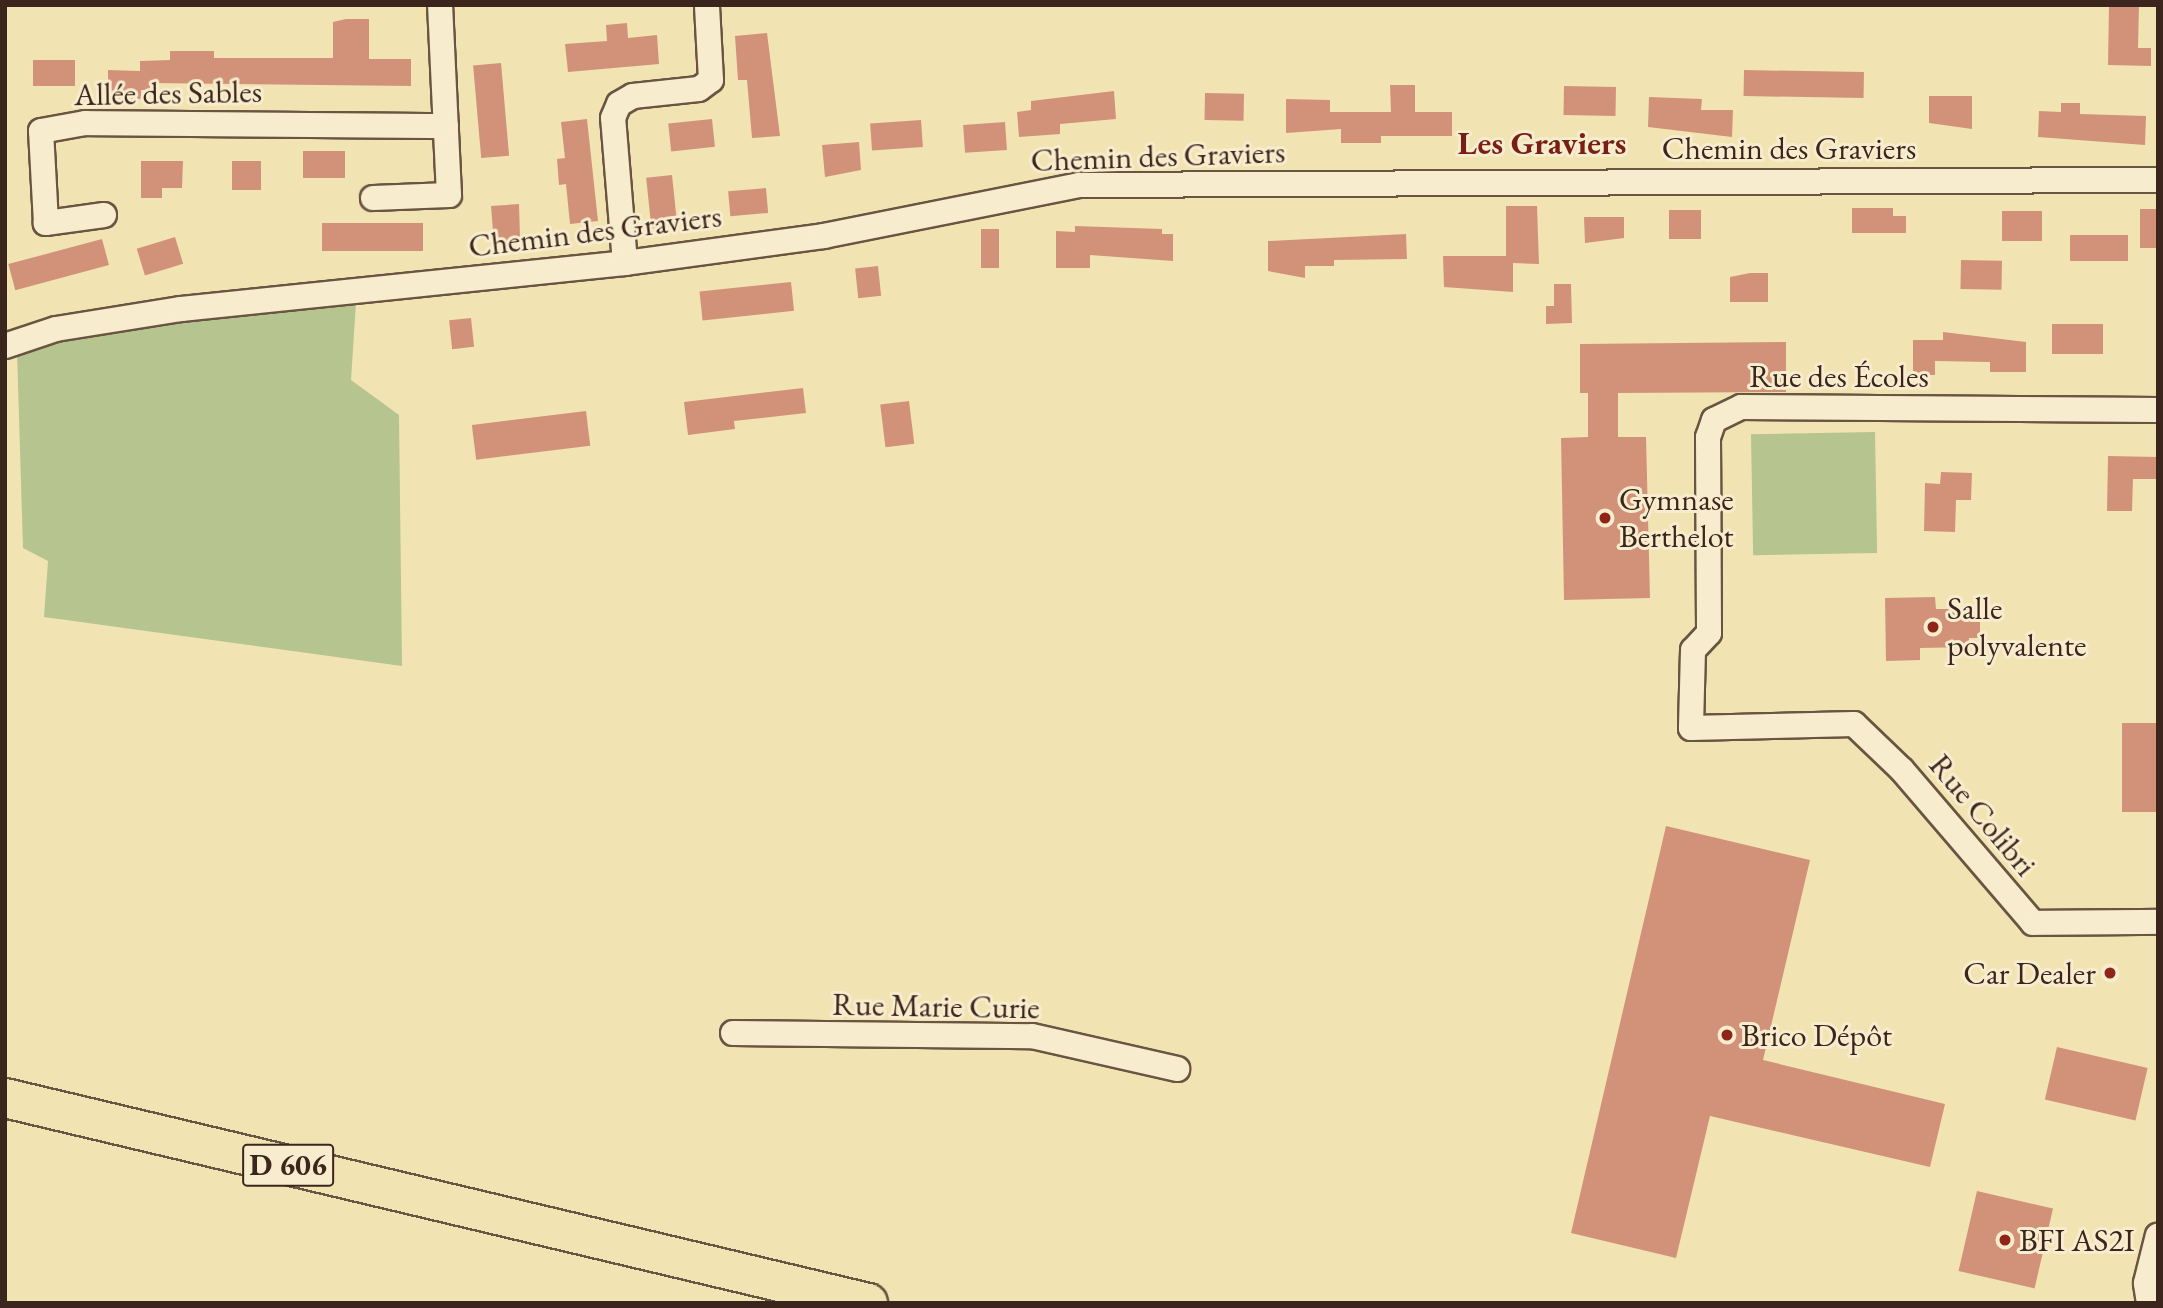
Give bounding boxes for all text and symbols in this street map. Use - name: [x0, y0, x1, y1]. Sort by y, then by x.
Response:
- street label: Allée des Sables: [74, 72, 262, 114]
- district label: Les Graviers: [1458, 123, 1626, 163]
- street label: Chemin des Graviers: [1662, 129, 1916, 167]
- street label: Chemin des Graviers: [1030, 132, 1286, 180]
- street label: Chemin des Graviers: [466, 196, 724, 266]
- street label: Rue des Écoles: [1749, 357, 1929, 395]
- place label: Gymnase Berthelot: [1619, 481, 1734, 556]
- marker: Gymnase Berthelot: [1597, 510, 1613, 526]
- place label: Salle polyvalente: [1947, 590, 2087, 665]
- marker: Salle polyvalente: [1925, 619, 1941, 635]
- street label: Rue Colibri: [1921, 746, 2045, 884]
- place label: Car Dealer: [1963, 954, 2096, 992]
- marker: Car Dealer: [2102, 965, 2118, 981]
- street label: Rue Marie Curie: [832, 985, 1040, 1027]
- place label: Brico Dépôt: [1741, 1016, 1892, 1054]
- marker: Brico Dépôt: [1719, 1027, 1735, 1043]
- road number: D 606: [241, 1138, 335, 1191]
- place label: BFI AS2I: [2019, 1221, 2135, 1259]
- marker: BFI AS2I: [1997, 1232, 2013, 1248]

